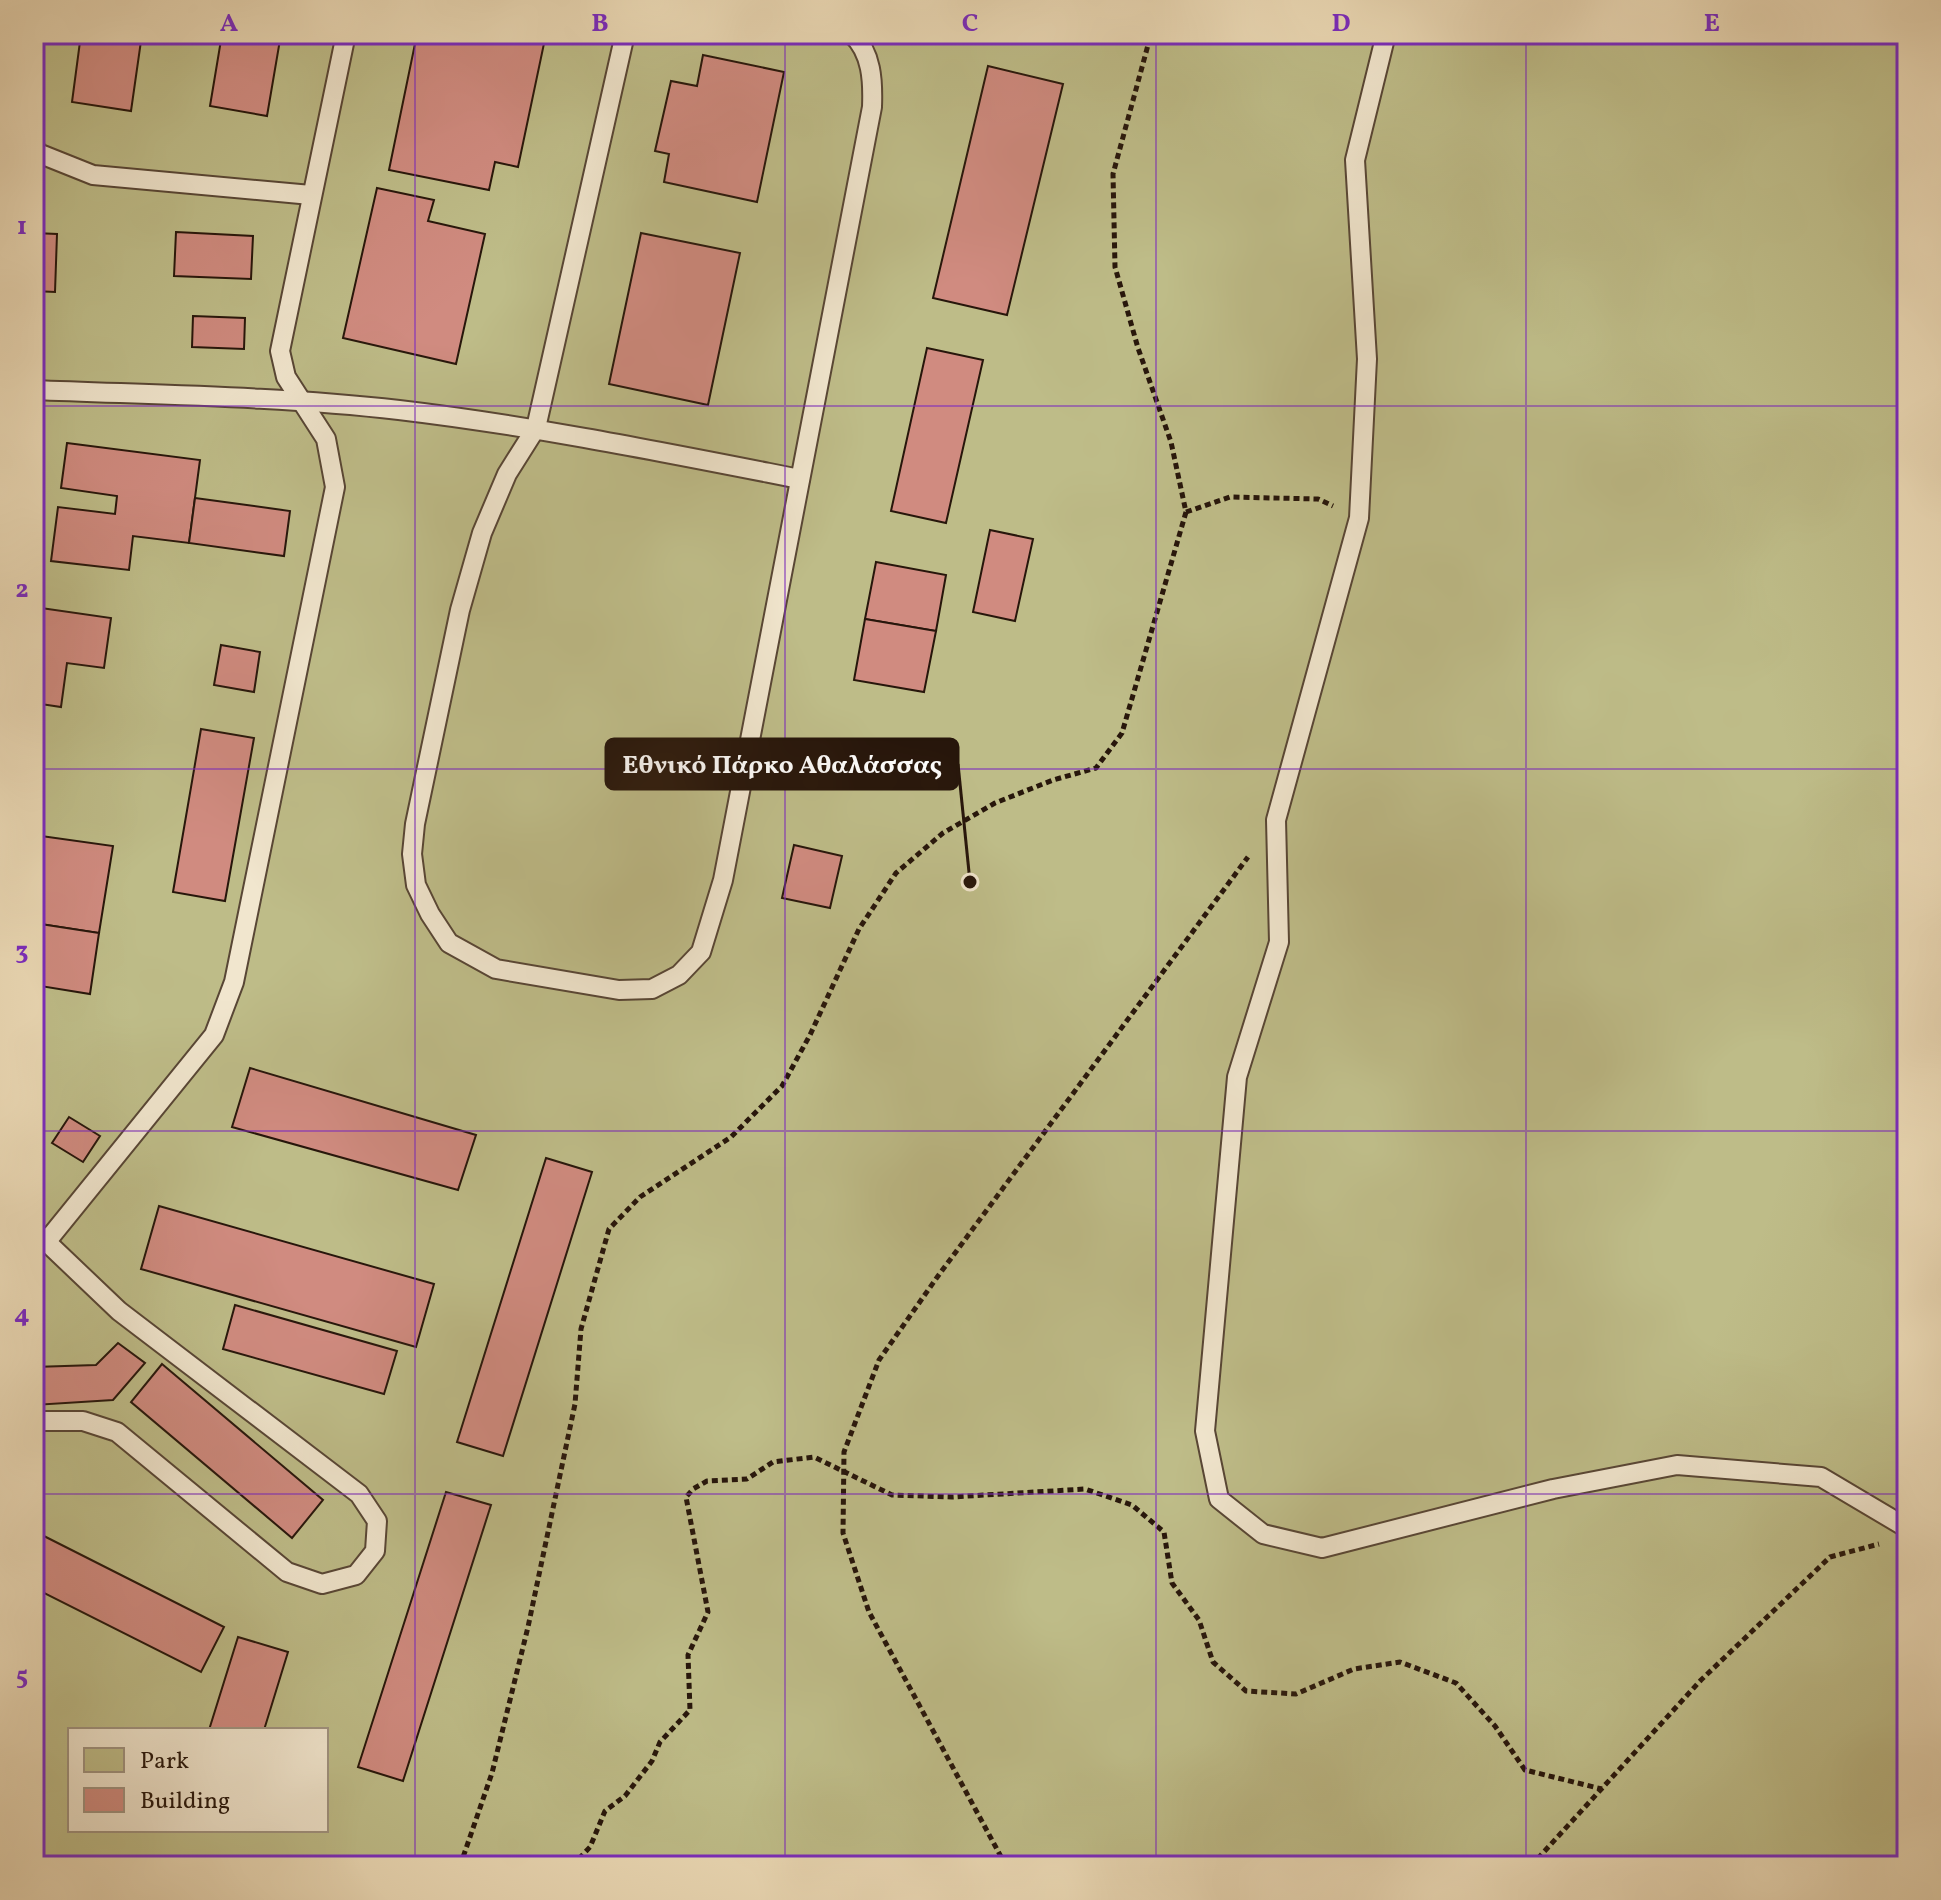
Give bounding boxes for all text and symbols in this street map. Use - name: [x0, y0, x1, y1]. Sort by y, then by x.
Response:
- text: A: [220, 6, 239, 42]
- text: B: [591, 6, 609, 42]
- text: C: [962, 6, 978, 42]
- text: D: [1331, 6, 1351, 42]
- text: E: [1704, 6, 1720, 42]
- text: 1: [17, 209, 27, 245]
- text: 2: [15, 572, 29, 608]
- callout: Εθνικό Πάρκο Αθαλάσσας: [606, 739, 958, 789]
- text: Εθνικό Πάρκο Αθαλάσσας: [622, 748, 942, 784]
- text: 3: [15, 934, 29, 970]
- text: 4: [14, 1297, 30, 1333]
- text: 5: [16, 1659, 28, 1695]
- legend: [68, 1728, 328, 1832]
- text: Park: [140, 1745, 189, 1779]
- text: Building: [140, 1785, 230, 1819]

